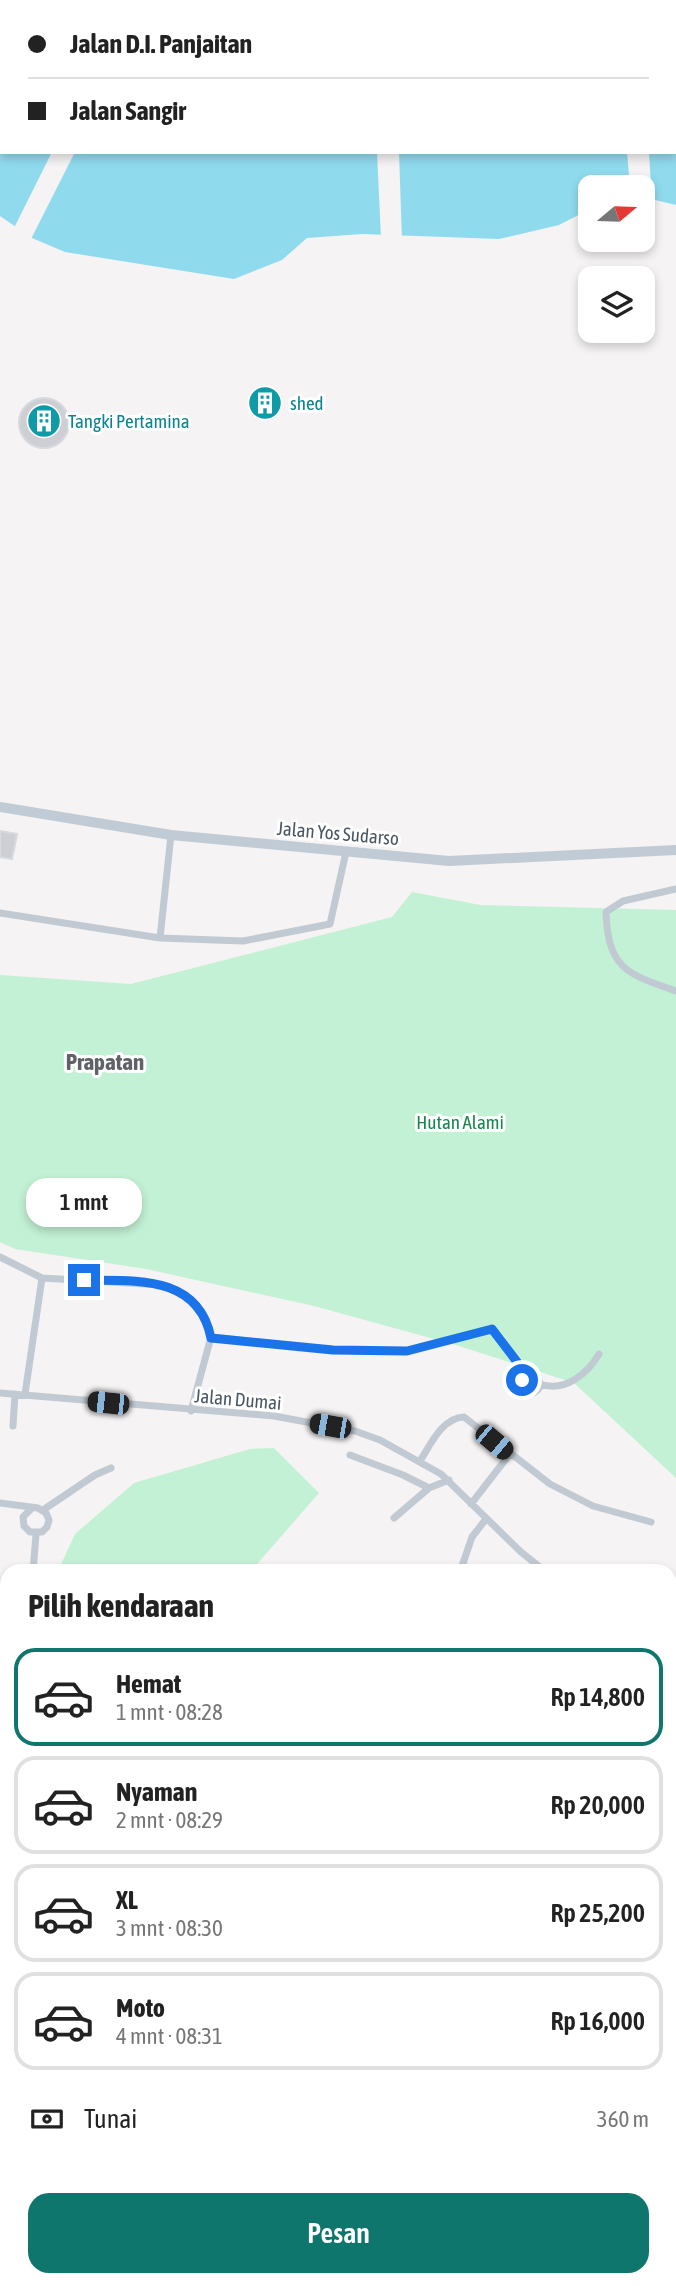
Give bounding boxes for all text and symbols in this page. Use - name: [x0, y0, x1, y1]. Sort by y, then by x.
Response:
- text: Jalan D.I. Panjaitan: [70, 29, 252, 59]
- text: Jalan Sangir: [70, 96, 186, 126]
- north arrow: [578, 175, 654, 252]
- map controls: [578, 175, 655, 343]
- button: layers: [578, 266, 655, 343]
- building icon: shed: [246, 384, 284, 422]
- place label: shed: [290, 392, 323, 414]
- building icon: Tangki Pertamina: [25, 402, 63, 440]
- place label: Tangki Pertamina: [68, 410, 190, 432]
- street label: Jalan Yos Sudarso: [276, 817, 400, 849]
- district label: Prapatan: [66, 1049, 144, 1075]
- park label: Hutan Alami: [416, 1111, 504, 1133]
- callout: 1 mnt: [26, 1178, 142, 1228]
- text: 1 mnt: [60, 1189, 108, 1215]
- route end: [68, 1264, 100, 1296]
- route start: [506, 1364, 538, 1396]
- street label: Jalan Dumai: [194, 1384, 282, 1414]
- car: [87, 1390, 130, 1416]
- car: [308, 1412, 353, 1440]
- car: [472, 1420, 517, 1464]
- text: Pilih kendaraan: [28, 1587, 214, 1624]
- icon: car: [32, 1666, 95, 1729]
- text: Hemat: [116, 1669, 181, 1699]
- text: Rp 14,800: [550, 1682, 645, 1712]
- text: 1 mnt · 08:28: [116, 1699, 223, 1725]
- icon: car: [32, 1774, 95, 1837]
- text: Nyaman: [116, 1777, 197, 1807]
- text: Rp 20,000: [550, 1790, 645, 1820]
- text: 2 mnt · 08:29: [116, 1807, 223, 1833]
- icon: car: [32, 1882, 95, 1945]
- text: XL: [116, 1885, 138, 1915]
- text: Rp 25,200: [550, 1898, 645, 1928]
- text: 3 mnt · 08:30: [116, 1915, 223, 1941]
- icon: car: [32, 1990, 95, 2053]
- text: Moto: [116, 1993, 165, 2023]
- text: Rp 16,000: [550, 2006, 645, 2036]
- text: 4 mnt · 08:31: [116, 2023, 223, 2049]
- icon: cash: [28, 2100, 66, 2138]
- text: Tunai: [84, 2104, 137, 2134]
- text: 360 m: [597, 2106, 649, 2132]
- button: Pesan: [28, 2193, 649, 2273]

